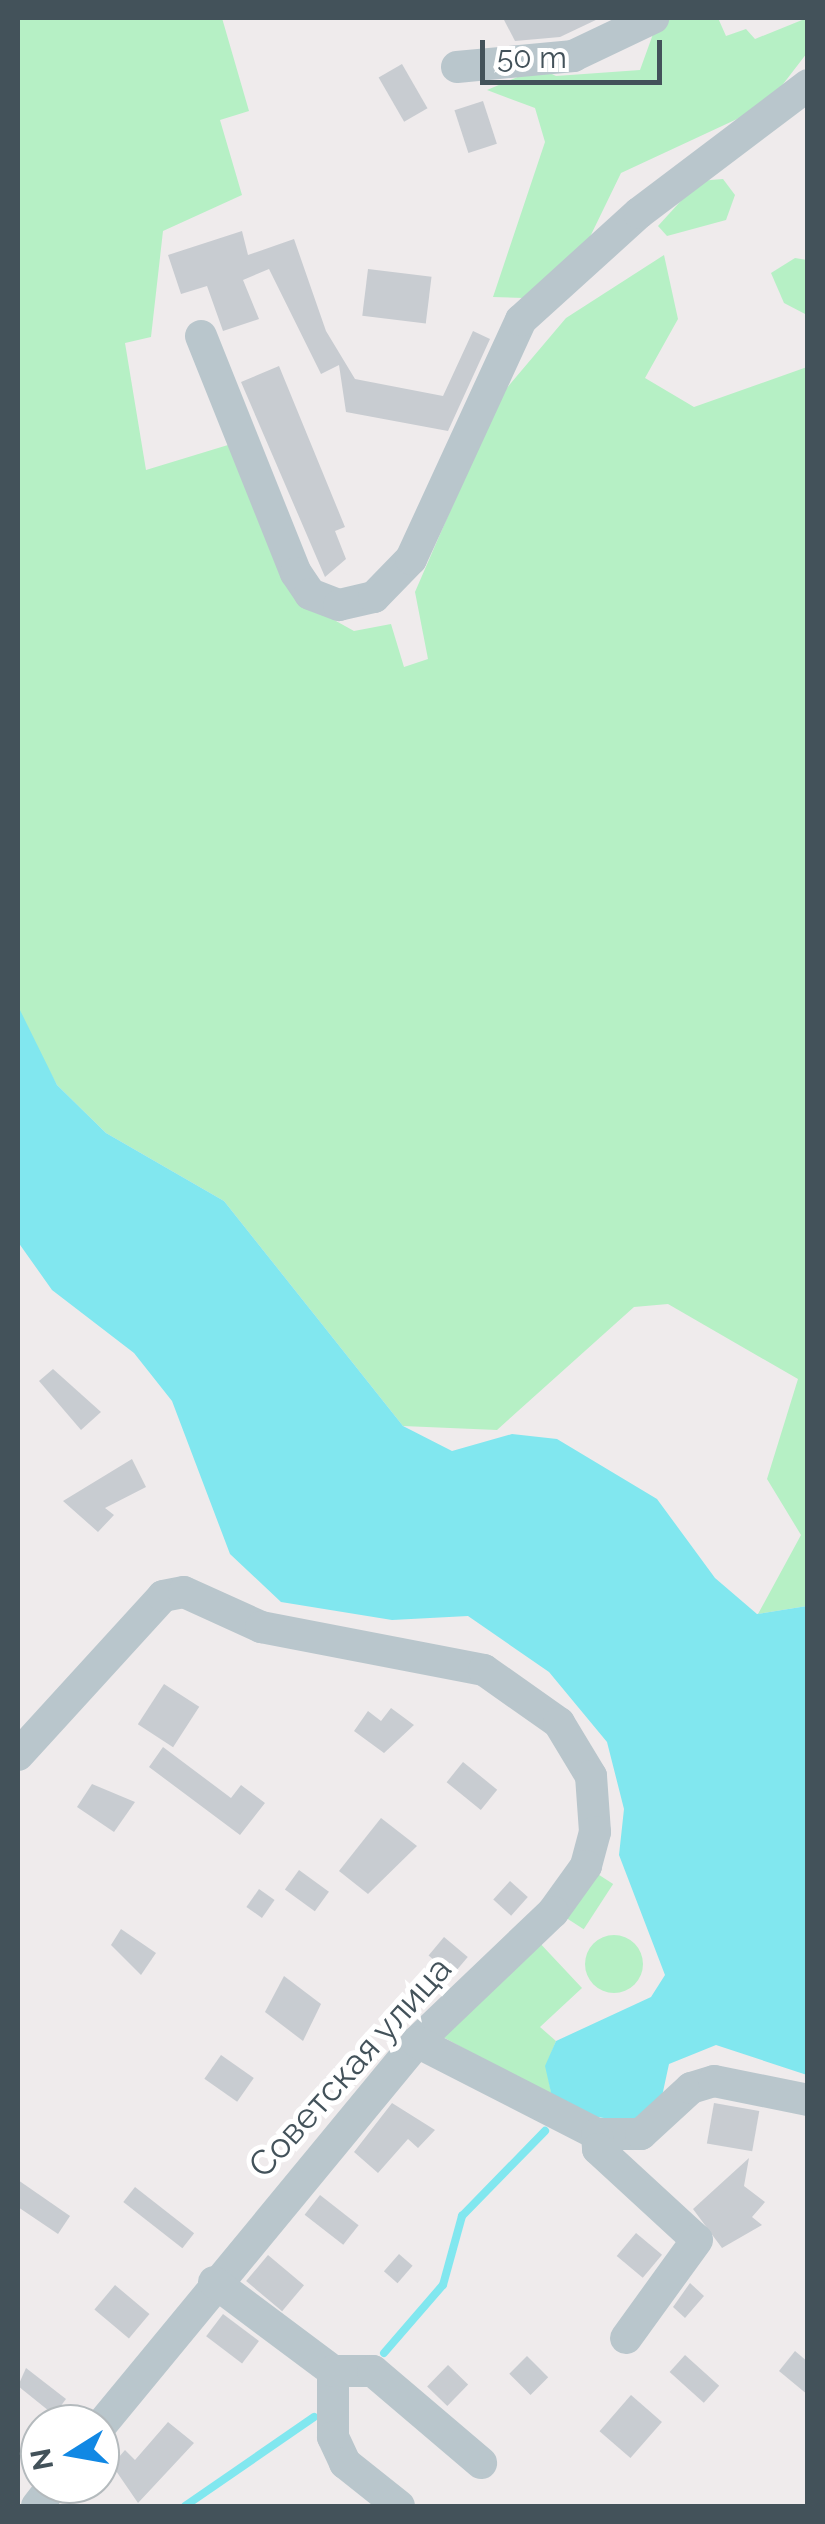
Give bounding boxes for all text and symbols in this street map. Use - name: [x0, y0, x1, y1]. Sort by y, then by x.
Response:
- scale bar: [485, 20, 668, 82]
- text: 50 m: [497, 40, 567, 75]
- street label: Советская улица: [240, 1948, 460, 2186]
- north arrow: [20, 2404, 120, 2504]
- text: N: [24, 2446, 60, 2473]

